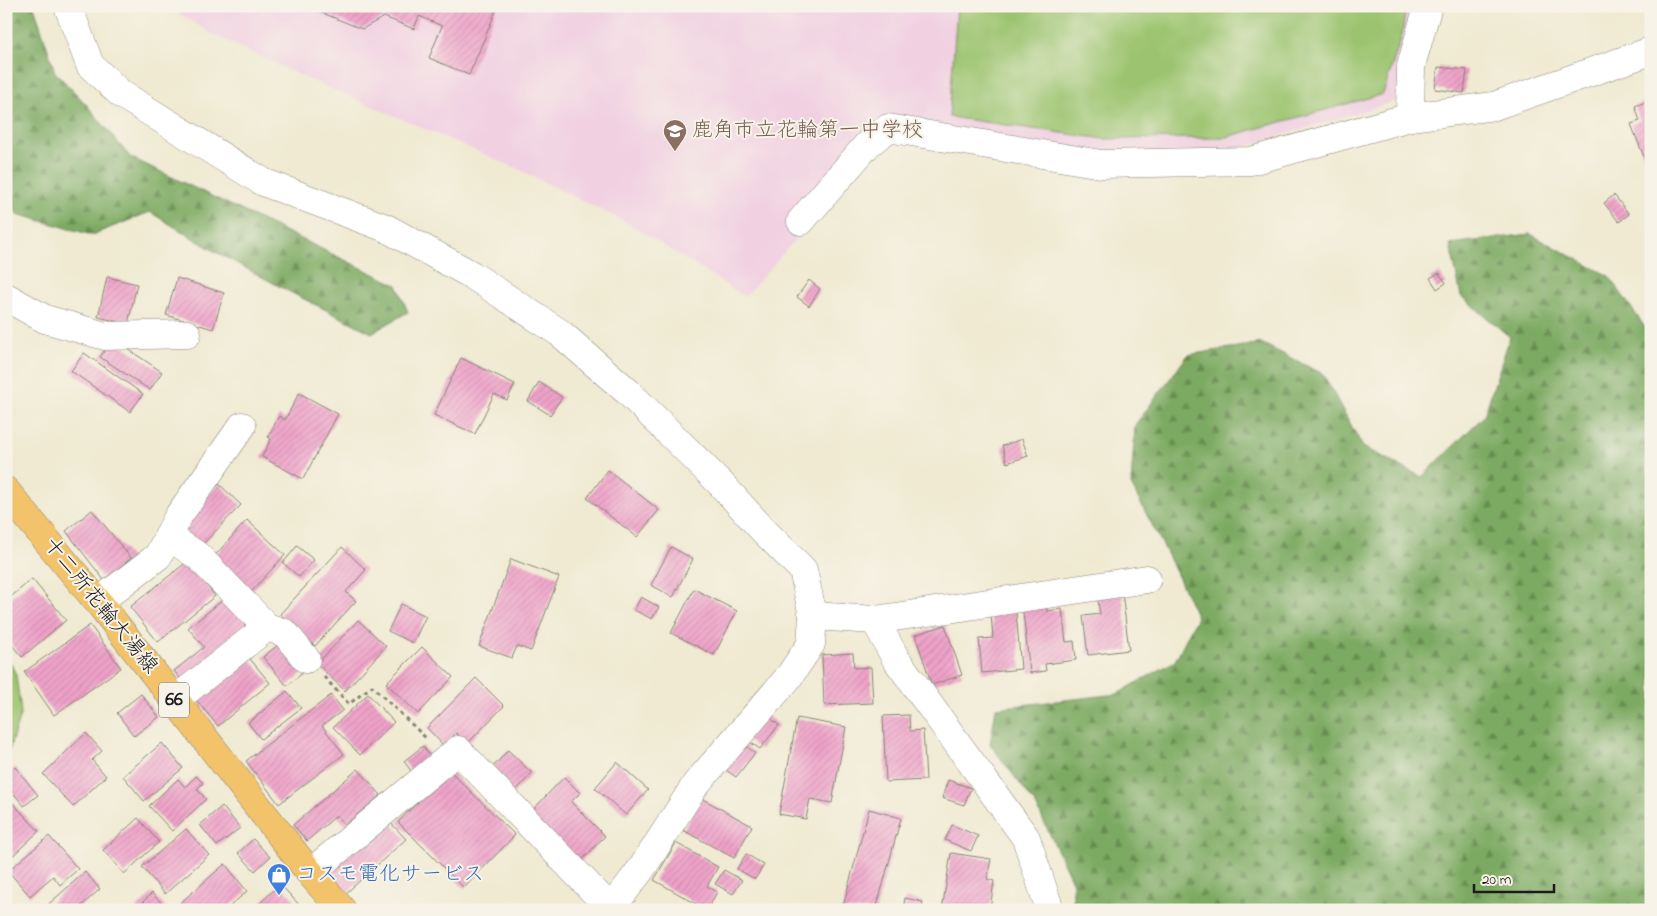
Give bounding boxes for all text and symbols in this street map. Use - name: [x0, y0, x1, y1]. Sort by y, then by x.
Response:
- place label: 鹿角市立花輪第一中学校: [692, 116, 923, 146]
- school or university icon: 鹿角市立花輪第一中学校: [662, 118, 688, 152]
- street label: 十二所花輪大湯線: [35, 531, 165, 681]
- road number: 66: [159, 682, 189, 718]
- place label: コスモ電化サービス: [296, 860, 484, 890]
- scale bar: [1474, 861, 1554, 893]
- shop icon: コスモ電化サービス: [266, 862, 292, 896]
- text: 20 m: [1482, 869, 1512, 891]

